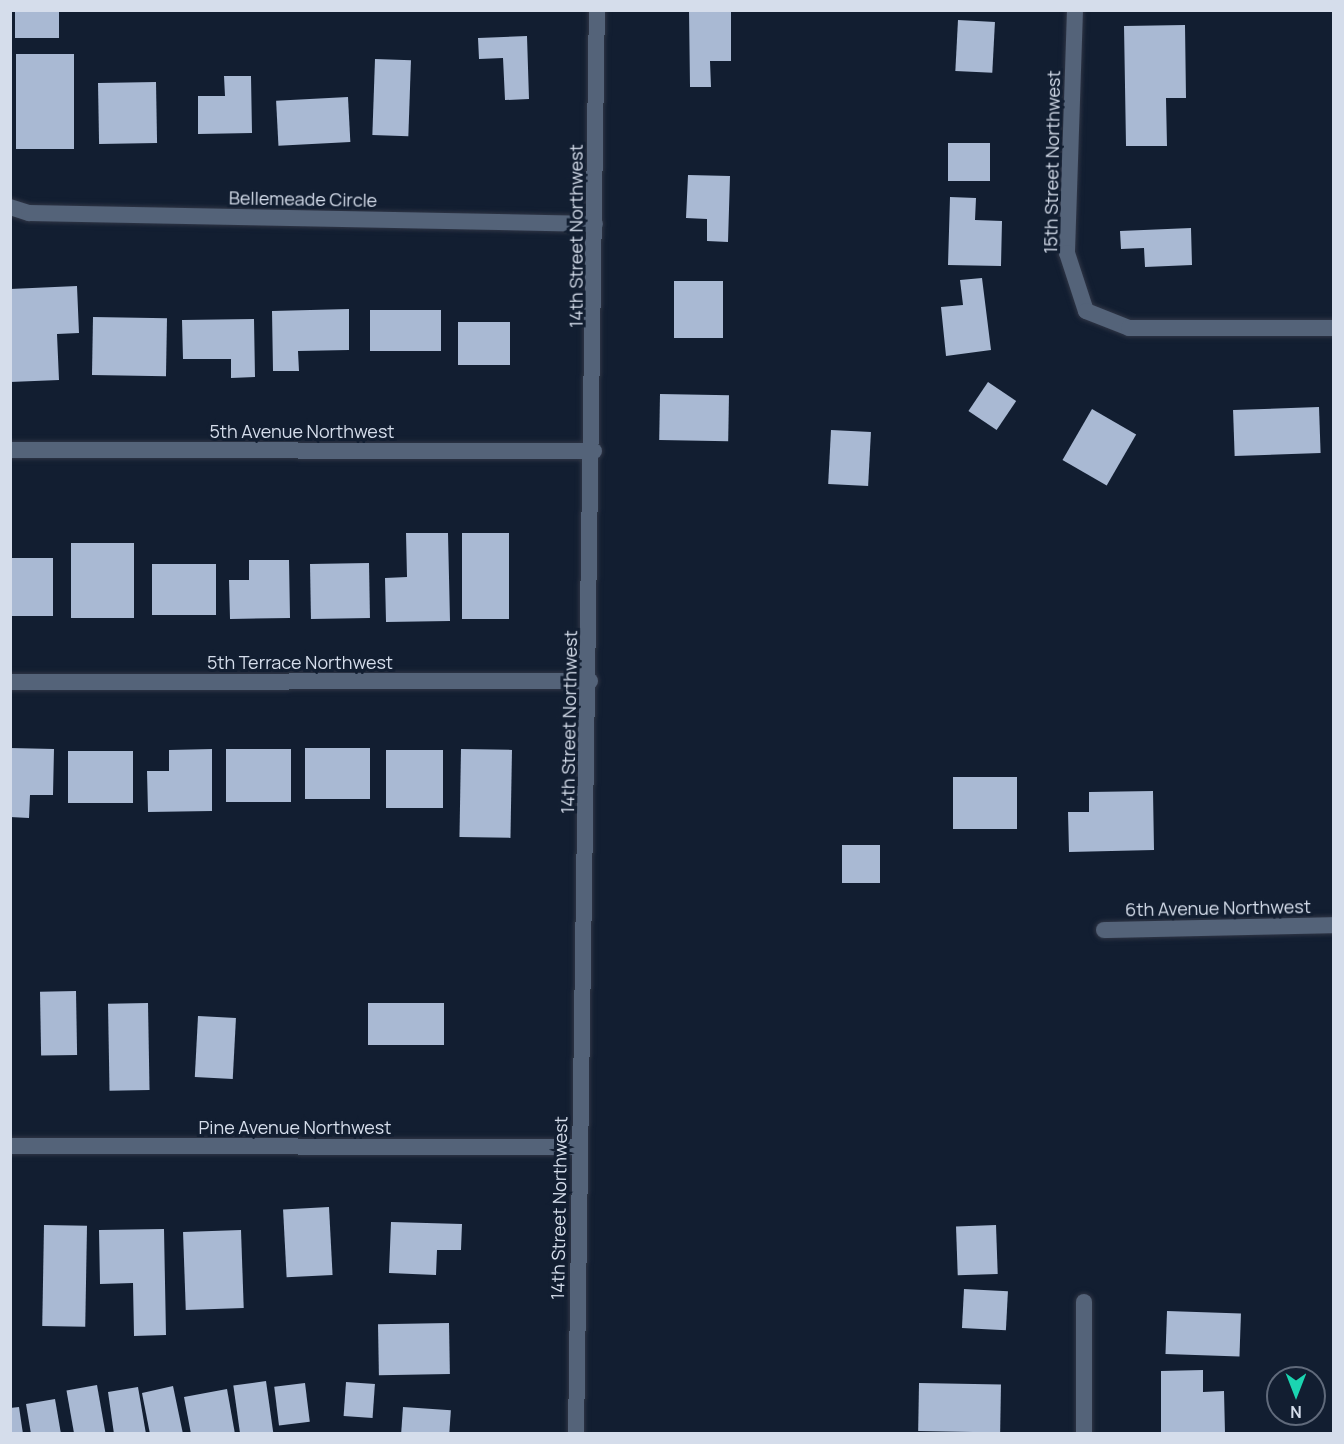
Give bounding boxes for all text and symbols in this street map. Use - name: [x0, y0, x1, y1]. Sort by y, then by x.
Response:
- street label: 15th Street Northwest: [1040, 70, 1064, 254]
- street label: 14th Street Northwest: [565, 144, 587, 328]
- street label: Bellemeade Circle: [229, 187, 377, 211]
- street label: 5th Avenue Northwest: [209, 420, 395, 442]
- street label: 14th Street Northwest: [557, 630, 581, 814]
- street label: 5th Terrace Northwest: [207, 651, 393, 673]
- street label: 6th Avenue Northwest: [1125, 896, 1311, 920]
- street label: Pine Avenue Northwest: [198, 1116, 392, 1138]
- street label: 14th Street Northwest: [547, 1116, 571, 1300]
- north arrow: [1266, 1366, 1326, 1426]
- text: N: [1290, 1401, 1302, 1423]

